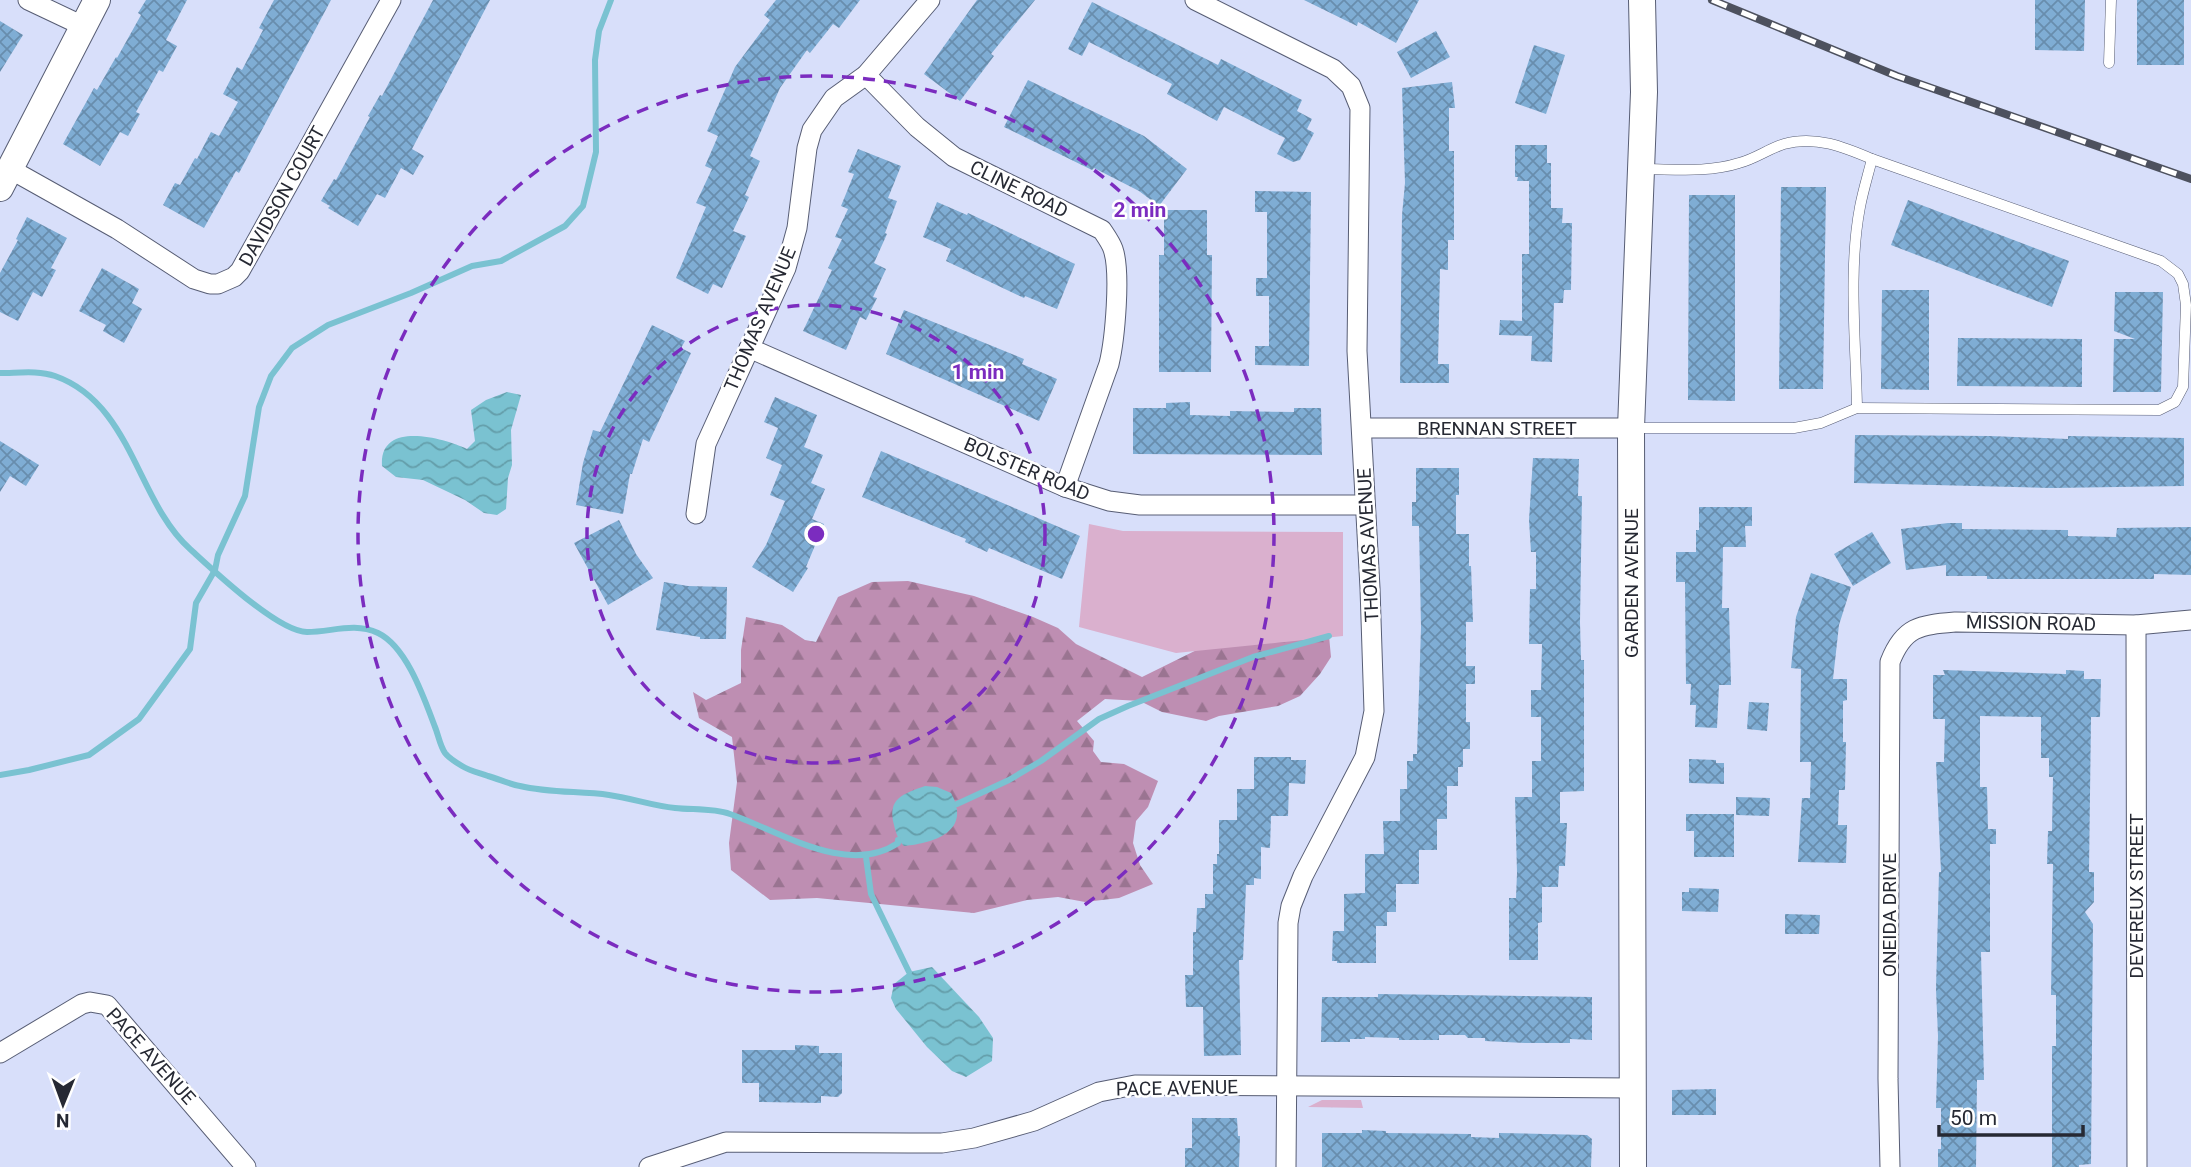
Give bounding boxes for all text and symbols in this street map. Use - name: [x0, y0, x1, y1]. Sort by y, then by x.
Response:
- street label: DAVIDSON COURT: [234, 122, 330, 270]
- street label: CLINE ROAD: [966, 155, 1072, 223]
- text: 2 min: [1114, 198, 1166, 222]
- street label: THOMAS AVENUE: [719, 243, 801, 394]
- text: 1 min: [952, 360, 1004, 384]
- street label: BRENNAN STREET: [1417, 417, 1577, 440]
- street label: BOLSTER ROAD: [961, 432, 1093, 506]
- street label: THOMAS AVENUE: [1352, 467, 1384, 623]
- street label: GARDEN AVENUE: [1620, 508, 1643, 658]
- centre of rings: [804, 522, 828, 546]
- street label: MISSION ROAD: [1966, 610, 2096, 636]
- street label: DEVEREUX STREET: [2125, 813, 2148, 979]
- street label: ONEIDA DRIVE: [1878, 853, 1901, 977]
- street label: PACE AVENUE: [102, 1003, 201, 1109]
- north arrow: [28, 1069, 98, 1139]
- street label: PACE AVENUE: [1116, 1075, 1238, 1101]
- scale bar: [1939, 1094, 2082, 1138]
- text: 50 m: [1950, 1106, 1997, 1130]
- text: N: [56, 1109, 70, 1132]

